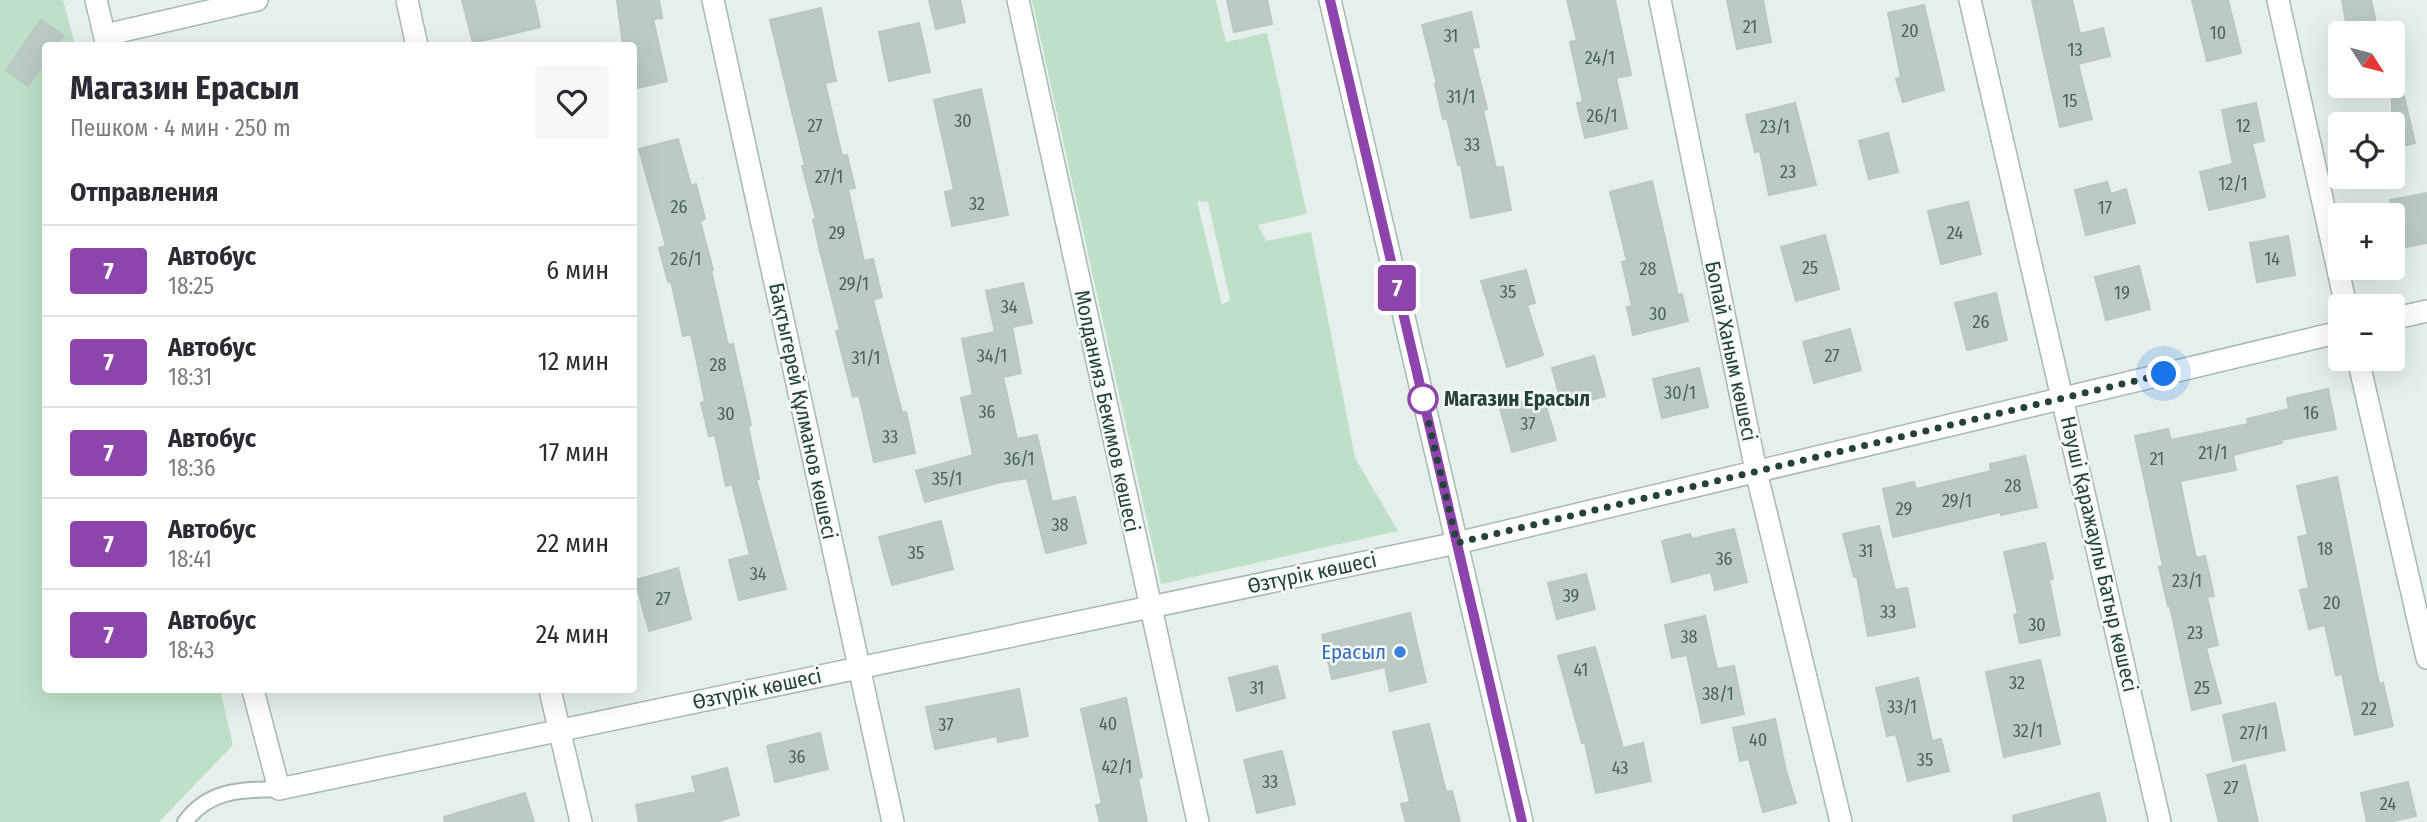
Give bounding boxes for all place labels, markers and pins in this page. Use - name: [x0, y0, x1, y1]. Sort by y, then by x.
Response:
- marker: Магазин Ерасыл: [1408, 384, 1438, 414]
- place label: Магазин Ерасыл: [1444, 386, 1590, 412]
- place label: Ерасыл: [1321, 639, 1386, 665]
- marker: Ерасыл: [1392, 644, 1408, 660]

